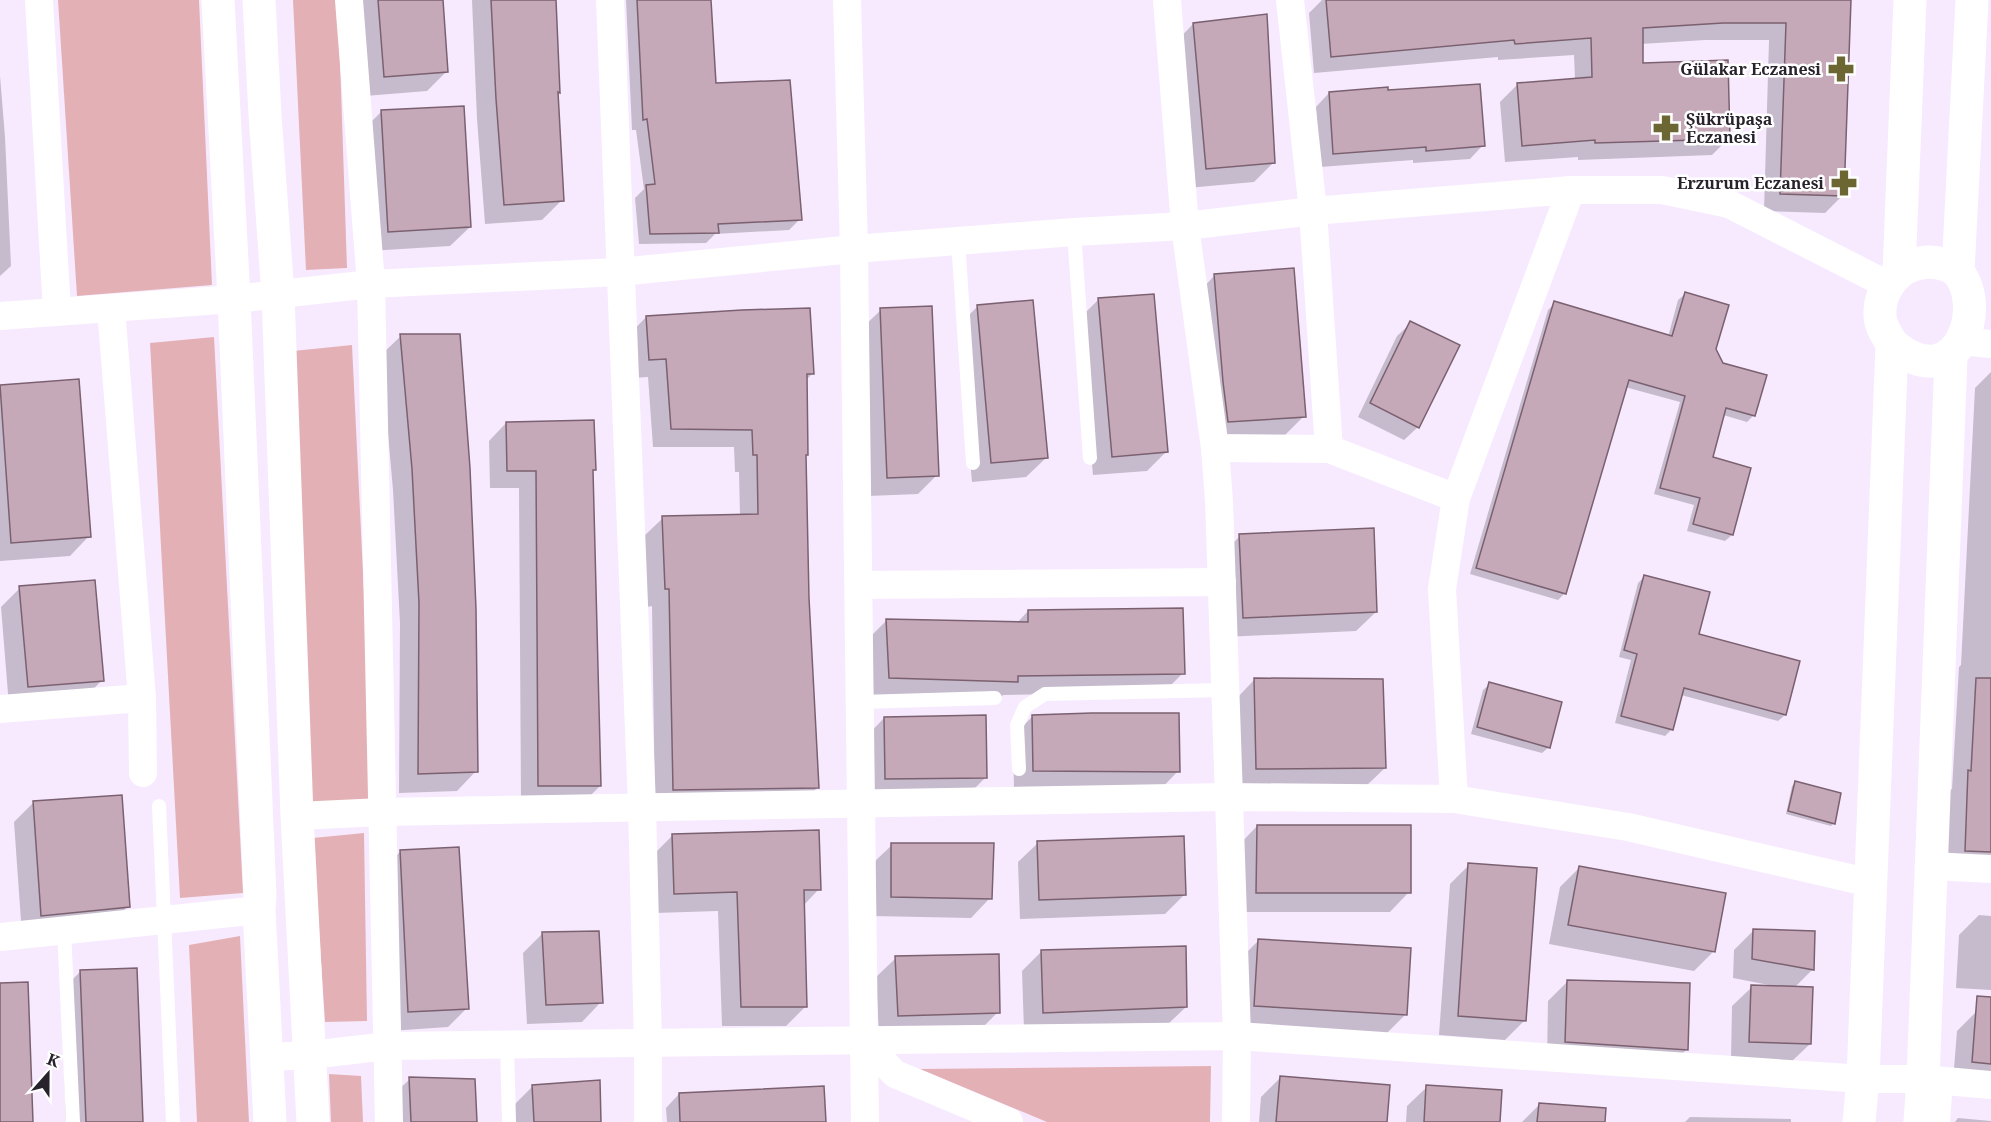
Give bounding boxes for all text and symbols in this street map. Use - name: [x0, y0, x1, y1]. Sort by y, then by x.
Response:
- pharmacy icon: Gülakar Eczanesi: [1826, 54, 1856, 84]
- place label: Gülakar Eczanesi: [1680, 58, 1821, 80]
- place label: Şükrüpaşa Eczanesi: [1686, 108, 1773, 148]
- pharmacy icon: Şükrüpaşa Eczanesi: [1651, 113, 1681, 143]
- pharmacy icon: Erzurum Eczanesi: [1829, 168, 1859, 198]
- place label: Erzurum Eczanesi: [1677, 172, 1824, 194]
- north arrow: [18, 1044, 78, 1104]
- text: K: [44, 1048, 63, 1072]

